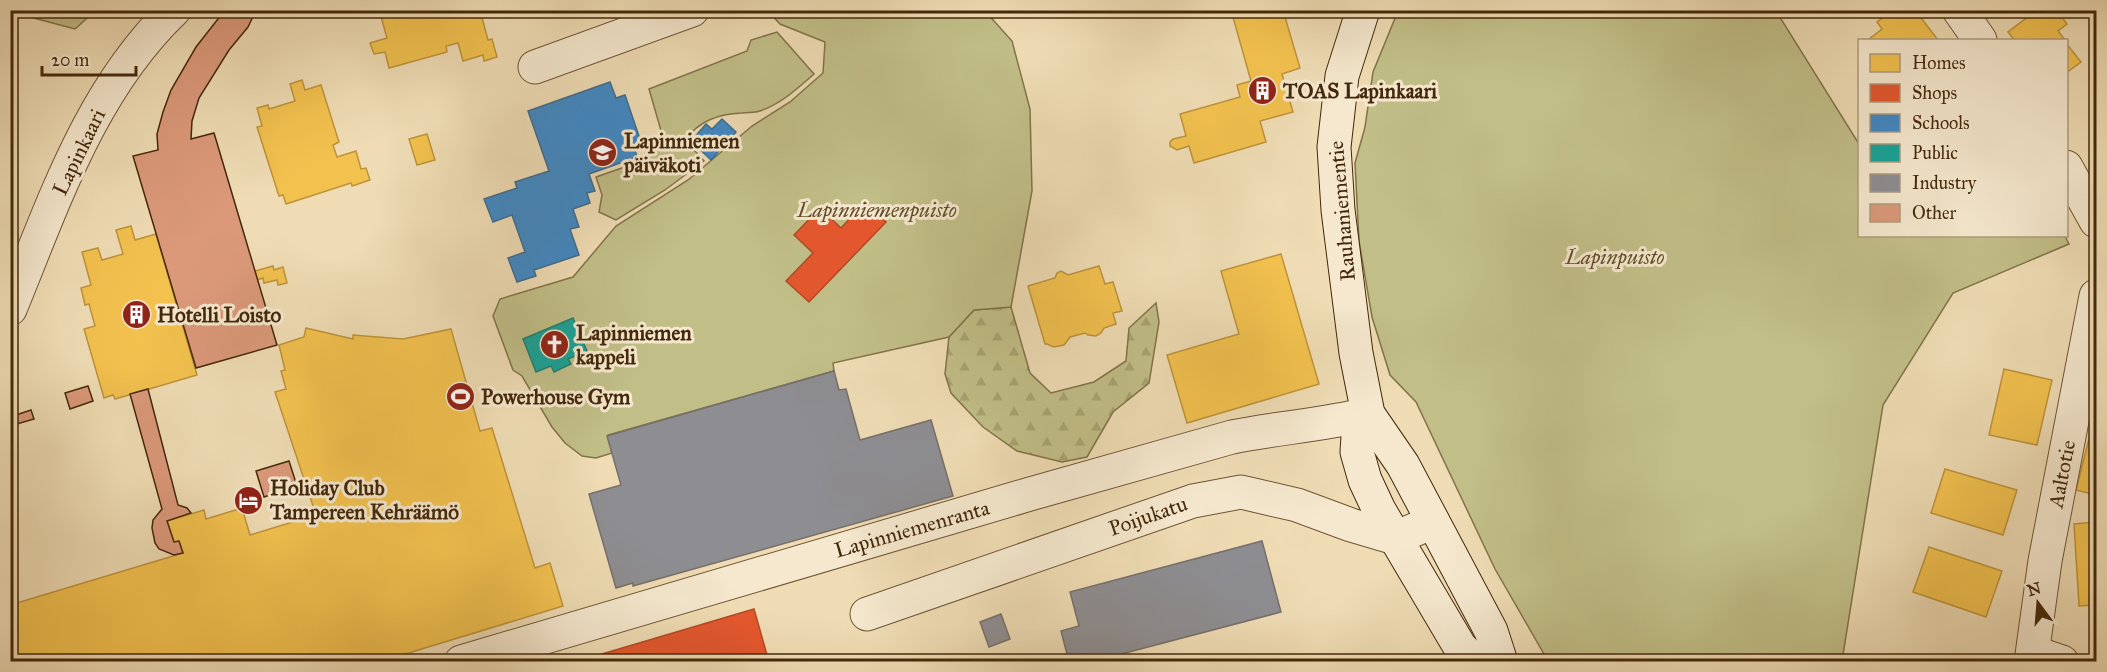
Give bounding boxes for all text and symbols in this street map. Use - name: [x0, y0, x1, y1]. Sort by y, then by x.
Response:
- scale bar: [42, 39, 136, 77]
- legend: [1858, 39, 2068, 237]
- text: 20 m: [51, 49, 89, 71]
- text: Homes: [1912, 52, 1966, 74]
- building icon: TOAS Lapinkaari: [1246, 75, 1278, 107]
- place label: TOAS Lapinkaari: [1282, 78, 1437, 104]
- text: Shops: [1912, 82, 1957, 104]
- street label: Lapinkaari: [47, 104, 111, 200]
- text: Schools: [1912, 112, 1970, 134]
- place label: Lapinniemen päiväkoti: [623, 128, 740, 178]
- school or university icon: Lapinniemen päiväkoti: [587, 137, 619, 169]
- street label: Rauhaniementie: [1323, 140, 1361, 282]
- text: Public: [1912, 142, 1958, 164]
- text: Industry: [1912, 172, 1977, 194]
- park label: Lapinniemenpuisto: [796, 197, 957, 223]
- text: Other: [1912, 202, 1957, 224]
- park label: Lapinpuisto: [1564, 244, 1665, 270]
- building icon: Hotelli Loisto: [120, 299, 152, 331]
- place label: Hotelli Loisto: [157, 302, 282, 328]
- place label: Lapinniemen kappeli: [576, 320, 692, 370]
- church icon: Lapinniemen kappeli: [539, 329, 571, 361]
- sports icon: Powerhouse Gym: [444, 381, 476, 413]
- place label: Powerhouse Gym: [481, 384, 631, 410]
- street label: Aaltotie: [2042, 438, 2081, 511]
- place label: Holiday Club Tampereen Kehräämö: [269, 475, 459, 525]
- hotel icon: Holiday Club Tampereen Kehräämö: [233, 484, 265, 516]
- street label: Poijukatu: [1105, 490, 1191, 542]
- street label: Lapinniemenranta: [832, 494, 993, 564]
- north arrow: [2008, 573, 2068, 633]
- text: N: [2025, 578, 2044, 600]

